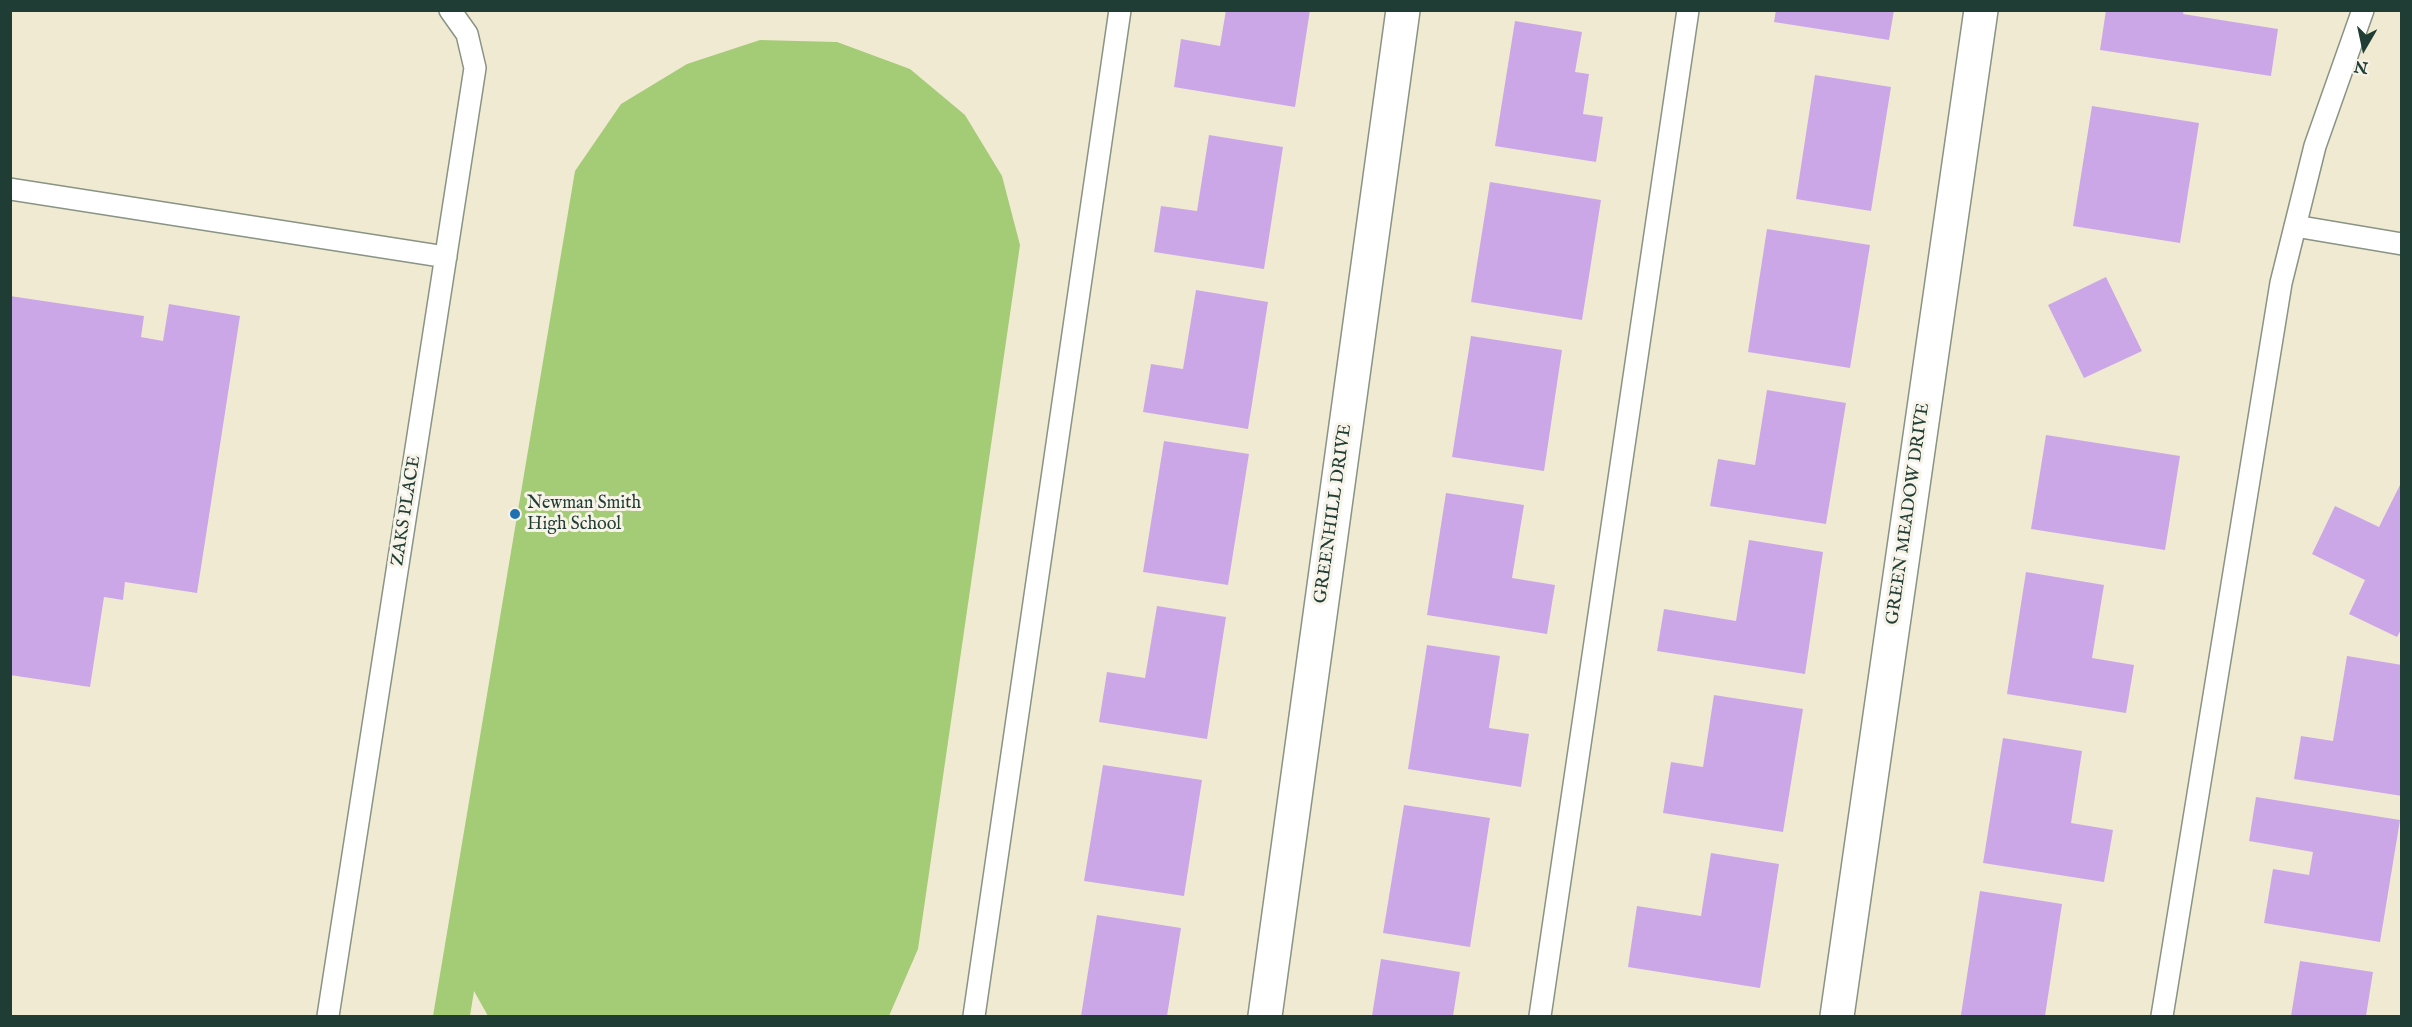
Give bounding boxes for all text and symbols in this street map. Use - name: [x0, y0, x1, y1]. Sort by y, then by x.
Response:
- north arrow: [2334, 18, 2394, 78]
- text: N: [2353, 55, 2370, 77]
- street label: GREEN MEADOW DRIVE: [1883, 402, 1935, 626]
- street label: GREENHILL DRIVE: [1311, 423, 1357, 605]
- street label: ZAKS PLACE: [388, 454, 426, 568]
- place label: Newman Smith High School: [527, 493, 641, 536]
- marker: Newman Smith High School: [508, 507, 522, 521]

